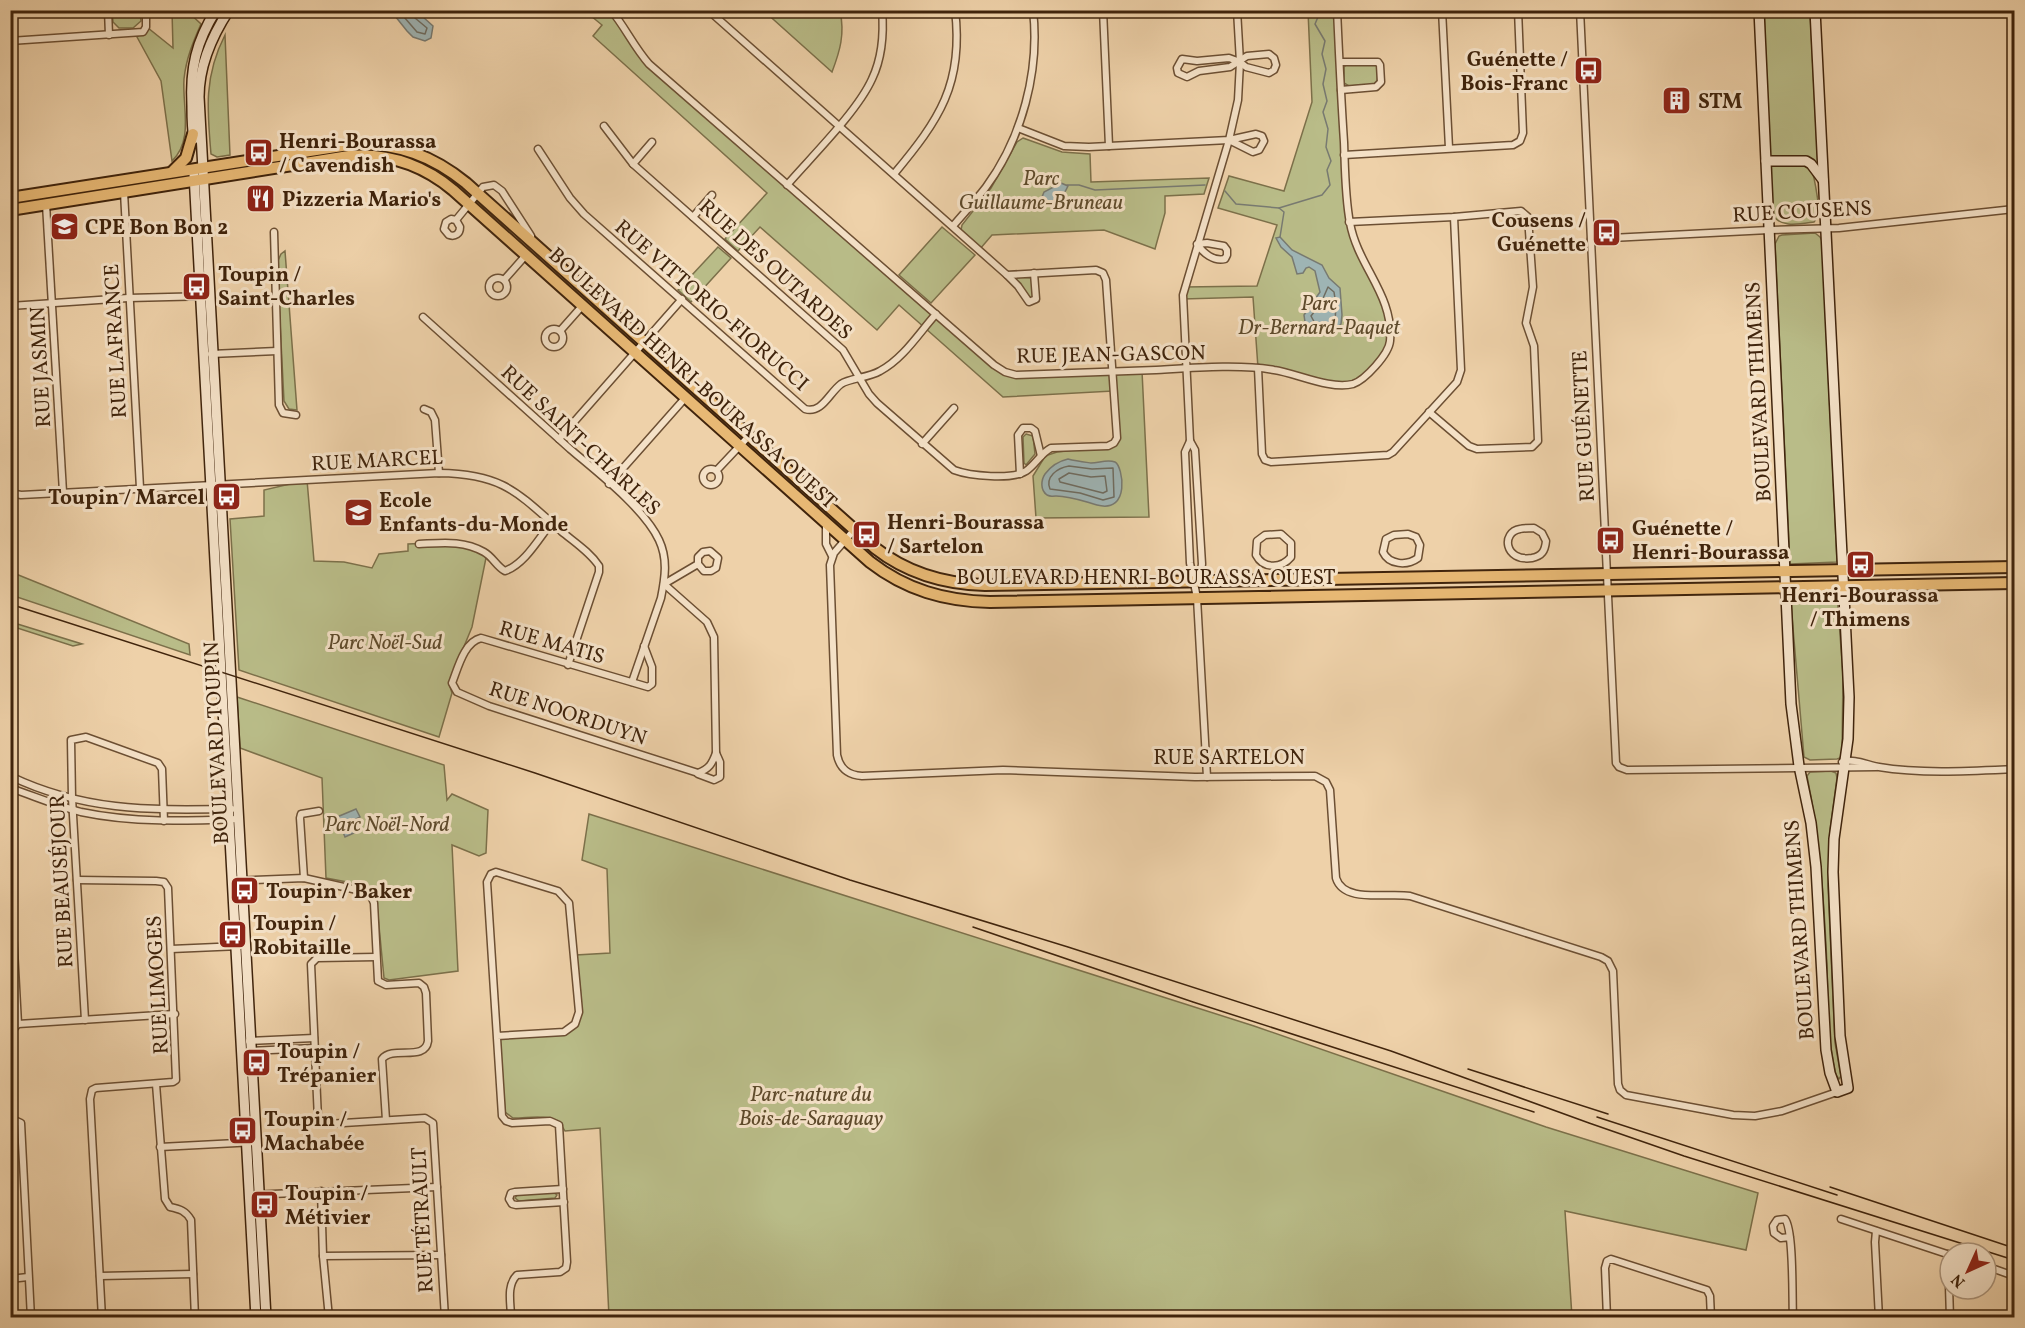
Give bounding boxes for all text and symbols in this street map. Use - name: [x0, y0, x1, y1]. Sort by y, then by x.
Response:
- place label: Guénette / Bois-Franc: [1460, 46, 1568, 99]
- bus stop icon: Guénette / Bois-Franc: [1573, 55, 1605, 87]
- building icon: STM: [1661, 85, 1693, 117]
- place label: STM: [1698, 88, 1742, 117]
- place label: Henri-Bourassa / Cavendish: [279, 128, 436, 181]
- bus stop icon: Henri-Bourassa / Cavendish: [242, 137, 274, 169]
- park label: Parc Guillaume-Bruneau: [959, 165, 1123, 218]
- restaurant icon: Pizzeria Mario's: [245, 183, 277, 215]
- place label: Pizzeria Mario's: [282, 186, 441, 215]
- street label: RUE DES OUTARDES: [692, 193, 858, 347]
- street label: RUE COUSENS: [1732, 194, 1873, 231]
- place label: Cousens / Guénette: [1491, 207, 1586, 260]
- school or university icon: CPE Bon Bon 2: [48, 211, 80, 243]
- place label: CPE Bon Bon 2: [85, 214, 228, 243]
- street label: RUE VITTORIO-FIORUCCI: [608, 214, 814, 399]
- bus stop icon: Cousens / Guénette: [1591, 216, 1623, 248]
- street label: BOULEVARD HENRI-BOURASSA OUEST: [541, 241, 843, 517]
- place label: Toupin / Saint-Charles: [218, 261, 355, 314]
- street label: RUE LAFRANCE: [98, 263, 135, 419]
- bus stop icon: Toupin / Saint-Charles: [181, 270, 213, 302]
- street label: BOULEVARD THIMENS: [1739, 281, 1780, 503]
- park label: Parc Dr-Bernard-Paquet: [1238, 290, 1401, 343]
- street label: RUE JASMIN: [24, 306, 59, 428]
- street label: RUE JEAN-GASCON: [1016, 339, 1206, 372]
- street label: RUE GUÉNETTE: [1566, 349, 1603, 503]
- street label: RUE SAINT-CHARLES: [494, 359, 666, 523]
- street label: RUE MARCEL: [310, 444, 444, 479]
- bus stop icon: Toupin / Marcel: [210, 481, 242, 513]
- place label: Toupin / Marcel: [48, 484, 205, 513]
- place label: Ecole Enfants-du-Monde: [379, 487, 568, 540]
- school or university icon: Ecole Enfants-du-Monde: [342, 496, 374, 528]
- place label: Henri-Bourassa / Sartelon: [887, 509, 1044, 562]
- place label: Guénette / Henri-Bourassa: [1632, 515, 1789, 568]
- bus stop icon: Henri-Bourassa / Sartelon: [850, 518, 882, 550]
- bus stop icon: Guénette / Henri-Bourassa: [1595, 524, 1627, 556]
- bus stop icon: Henri-Bourassa / Thimens: [1844, 548, 1876, 580]
- street label: BOULEVARD HENRI-BOURASSA OUEST: [956, 564, 1336, 593]
- place label: Henri-Bourassa / Thimens: [1781, 582, 1939, 635]
- street label: RUE MATIS: [495, 614, 608, 672]
- park label: Parc Noël-Sud: [328, 629, 442, 658]
- street label: BOULEVARD TOUPIN: [198, 641, 237, 845]
- street label: RUE NOORDUYN: [485, 675, 650, 754]
- street label: RUE SARTELON: [1153, 744, 1305, 773]
- street label: RUE BEAUSÉJOUR: [43, 793, 82, 969]
- park label: Parc Noël-Nord: [324, 811, 450, 840]
- street label: BOULEVARD THIMENS: [1778, 819, 1823, 1041]
- bus stop icon: Toupin / Baker: [229, 875, 261, 907]
- place label: Toupin / Baker: [266, 878, 412, 907]
- place label: Toupin / Robitaille: [253, 910, 351, 963]
- street label: RUE LIMOGES: [140, 915, 177, 1055]
- bus stop icon: Toupin / Robitaille: [216, 919, 248, 951]
- place label: Toupin / Trépanier: [277, 1038, 376, 1091]
- bus stop icon: Toupin / Trépanier: [240, 1047, 272, 1079]
- park label: Parc-nature du Bois-de-Saraguay: [739, 1081, 884, 1134]
- place label: Toupin / Machabée: [264, 1106, 365, 1159]
- bus stop icon: Toupin / Machabée: [227, 1115, 259, 1147]
- street label: RUE TÉTRAULT: [405, 1146, 442, 1294]
- place label: Toupin / Métivier: [285, 1180, 370, 1233]
- bus stop icon: Toupin / Métivier: [248, 1189, 280, 1221]
- north arrow: [1938, 1241, 1998, 1301]
- text: N: [1947, 1268, 1971, 1292]

